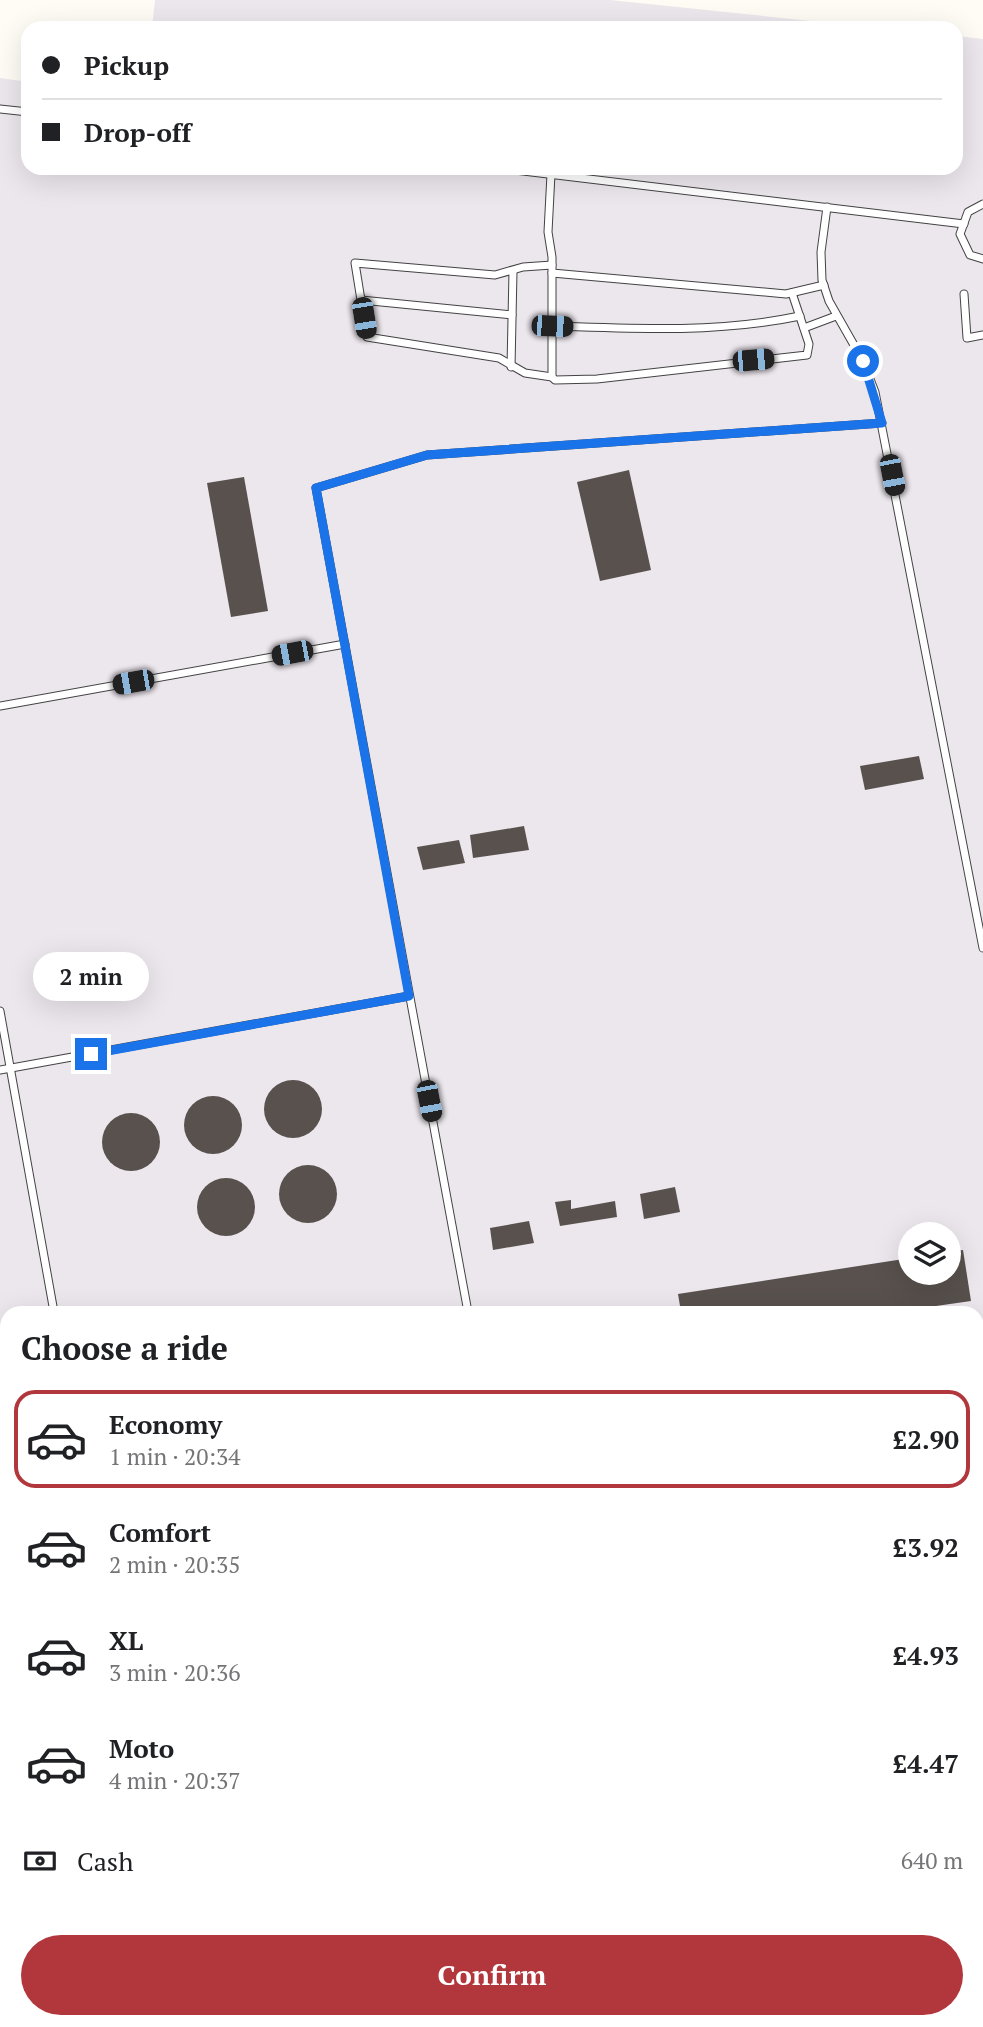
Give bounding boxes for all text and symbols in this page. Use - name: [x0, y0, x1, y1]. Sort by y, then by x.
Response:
- text: Pickup: [84, 48, 169, 82]
- text: Drop-off: [84, 115, 191, 149]
- car: [351, 296, 378, 340]
- car: [531, 315, 574, 337]
- route start: [847, 345, 879, 377]
- car: [732, 348, 775, 372]
- car: [878, 452, 907, 498]
- car: [270, 639, 315, 667]
- car: [111, 668, 156, 696]
- callout: 2 min: [33, 953, 149, 1002]
- text: 2 min: [60, 961, 122, 992]
- route end: [75, 1038, 107, 1070]
- car: [415, 1078, 444, 1124]
- map controls: [898, 1222, 961, 1285]
- button: layers: [898, 1222, 961, 1285]
- text: Choose a ride: [21, 1327, 228, 1369]
- text: Economy: [109, 1407, 222, 1441]
- icon: car: [25, 1408, 88, 1471]
- text: £2.90: [893, 1422, 959, 1456]
- text: 1 min · 20:34: [109, 1441, 241, 1472]
- text: Comfort: [109, 1515, 211, 1549]
- icon: car: [25, 1516, 88, 1579]
- text: £3.92: [893, 1530, 959, 1564]
- text: 2 min · 20:35: [109, 1549, 241, 1580]
- text: XL: [109, 1623, 143, 1657]
- icon: car: [25, 1624, 88, 1687]
- text: £4.93: [893, 1638, 959, 1672]
- text: 3 min · 20:36: [109, 1657, 241, 1688]
- text: Moto: [109, 1731, 174, 1765]
- icon: car: [25, 1732, 88, 1795]
- text: £4.47: [893, 1746, 959, 1780]
- text: 4 min · 20:37: [109, 1765, 241, 1796]
- icon: cash: [21, 1842, 59, 1880]
- text: Cash: [77, 1844, 133, 1878]
- text: 640 m: [901, 1845, 963, 1876]
- button: Confirm: [21, 1935, 963, 2015]

